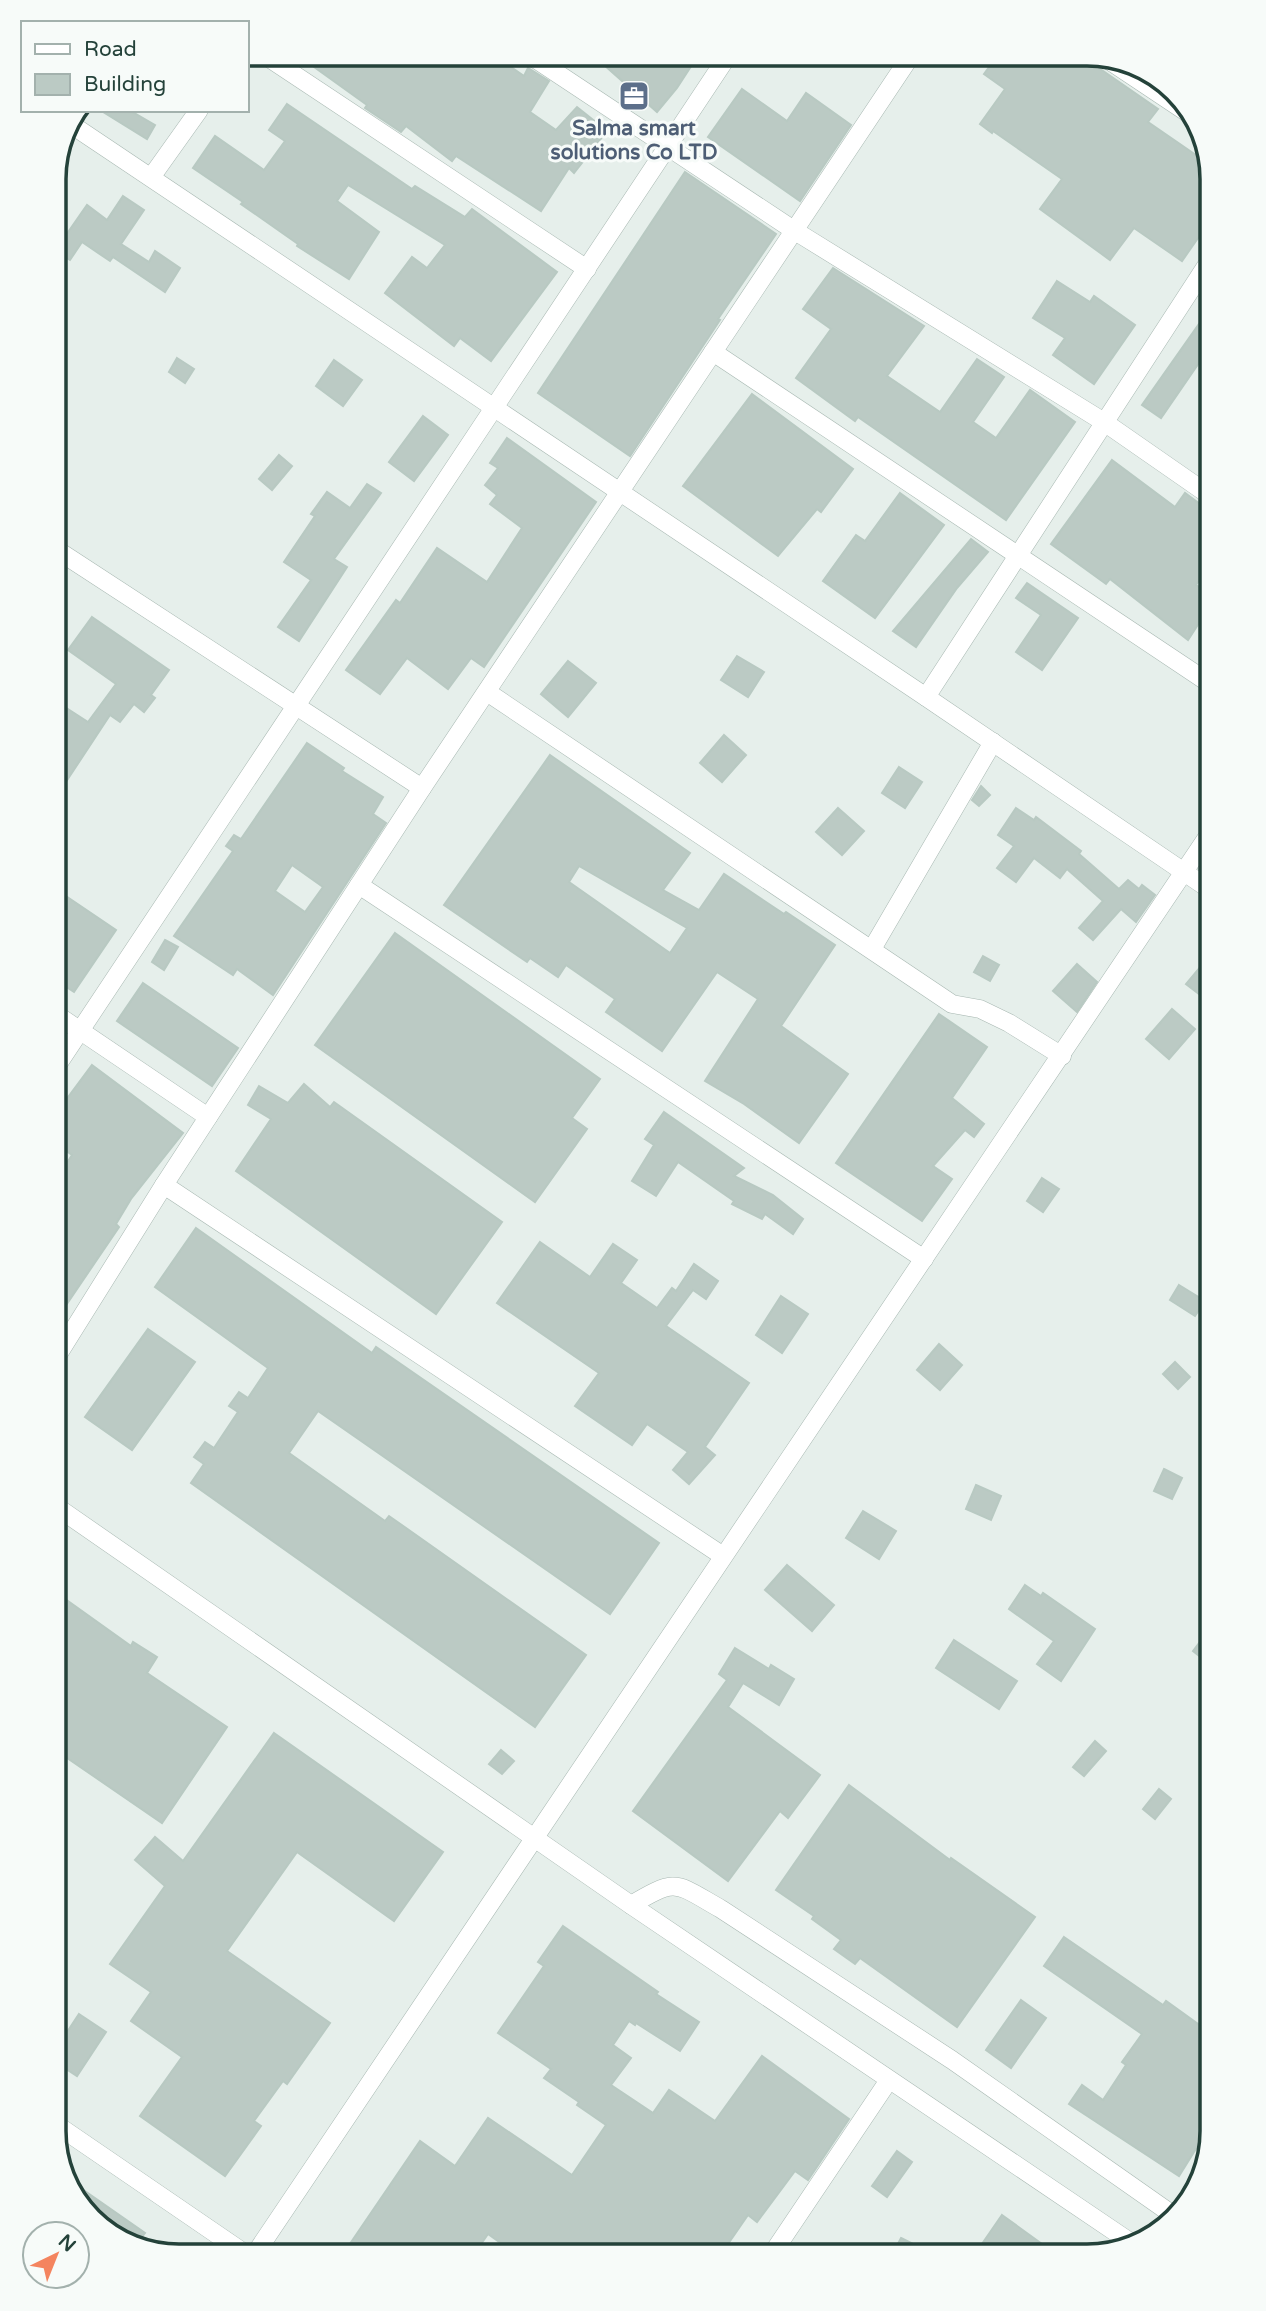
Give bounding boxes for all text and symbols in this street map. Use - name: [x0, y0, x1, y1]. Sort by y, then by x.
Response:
- legend: [21, 21, 248, 112]
- text: Road: [84, 37, 137, 62]
- text: Building: [84, 72, 166, 97]
- office icon: Salma smart solutions Co LTD: [617, 79, 651, 113]
- place label: Salma smart solutions Co LTD: [551, 116, 717, 165]
- north arrow: [21, 2220, 91, 2290]
- text: N: [54, 2230, 80, 2257]

